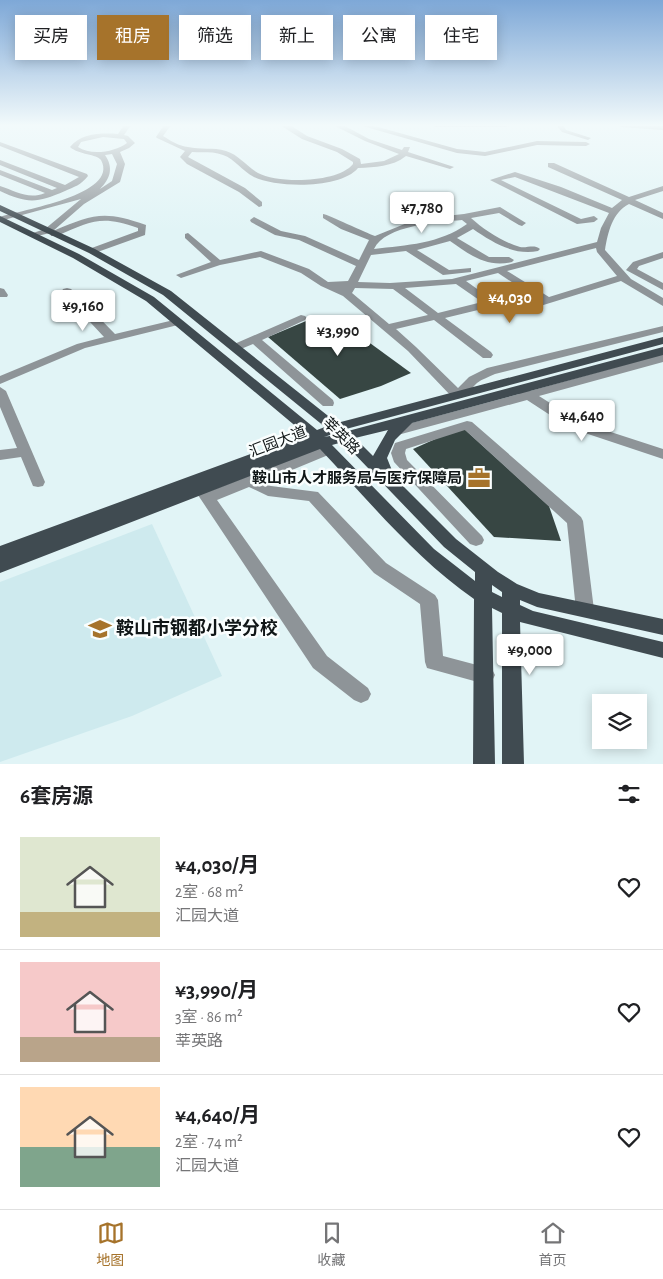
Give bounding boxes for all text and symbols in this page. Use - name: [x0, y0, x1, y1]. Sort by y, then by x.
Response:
- chip: 买房: [15, 15, 87, 60]
- chip: 租房: [97, 15, 169, 60]
- chip: 筛选: [179, 15, 251, 60]
- chip: 新上: [261, 15, 333, 60]
- chip: 公寓: [343, 15, 415, 60]
- chip: 住宅: [425, 15, 497, 60]
- pin: ¥7,780: [381, 192, 463, 234]
- text: ¥7,780: [401, 200, 443, 216]
- pin: ¥4,030: [469, 282, 551, 324]
- pin: ¥9,160: [42, 290, 124, 332]
- text: ¥4,030: [488, 290, 532, 306]
- text: ¥9,160: [62, 298, 104, 314]
- pin: ¥3,990: [297, 314, 379, 357]
- text: ¥3,990: [317, 323, 359, 339]
- pin: ¥4,640: [541, 400, 623, 442]
- text: ¥4,640: [560, 408, 604, 424]
- street label: 莘英路: [320, 414, 363, 457]
- street label: 汇园大道: [247, 423, 309, 460]
- office icon: 鞍山市人才服务局与医疗保障局: [466, 465, 492, 491]
- place label: 鞍山市人才服务局与医疗保障局: [252, 469, 462, 486]
- school or university icon: 鞍山市钢都小学分校: [87, 616, 113, 642]
- place label: 鞍山市钢都小学分校: [116, 618, 278, 638]
- pin: ¥9,000: [489, 634, 571, 676]
- text: ¥9,000: [508, 642, 552, 658]
- map controls: [592, 694, 647, 749]
- button: layers: [592, 694, 647, 749]
- icon: filters: [615, 780, 643, 808]
- text: 6套房源: [20, 786, 93, 807]
- text: ¥4,030/月: [175, 855, 259, 876]
- icon: home: [60, 857, 120, 917]
- icon: heart: [615, 873, 643, 901]
- text: 2室 · 68 m²: [175, 884, 243, 900]
- text: 汇园大道: [175, 908, 239, 924]
- text: ¥3,990/月: [175, 980, 258, 1001]
- icon: home: [60, 982, 120, 1042]
- icon: heart: [615, 998, 643, 1026]
- text: 3室 · 86 m²: [175, 1009, 243, 1025]
- text: 莘英路: [175, 1033, 223, 1049]
- text: ¥4,640/月: [175, 1105, 260, 1126]
- icon: home: [60, 1107, 120, 1167]
- icon: heart: [615, 1123, 643, 1151]
- text: 2室 · 74 m²: [175, 1134, 243, 1150]
- text: 汇园大道: [175, 1158, 239, 1174]
- tab: 地图: [97, 1219, 125, 1270]
- tab: 收藏: [318, 1219, 346, 1270]
- tab: 首页: [539, 1219, 567, 1270]

